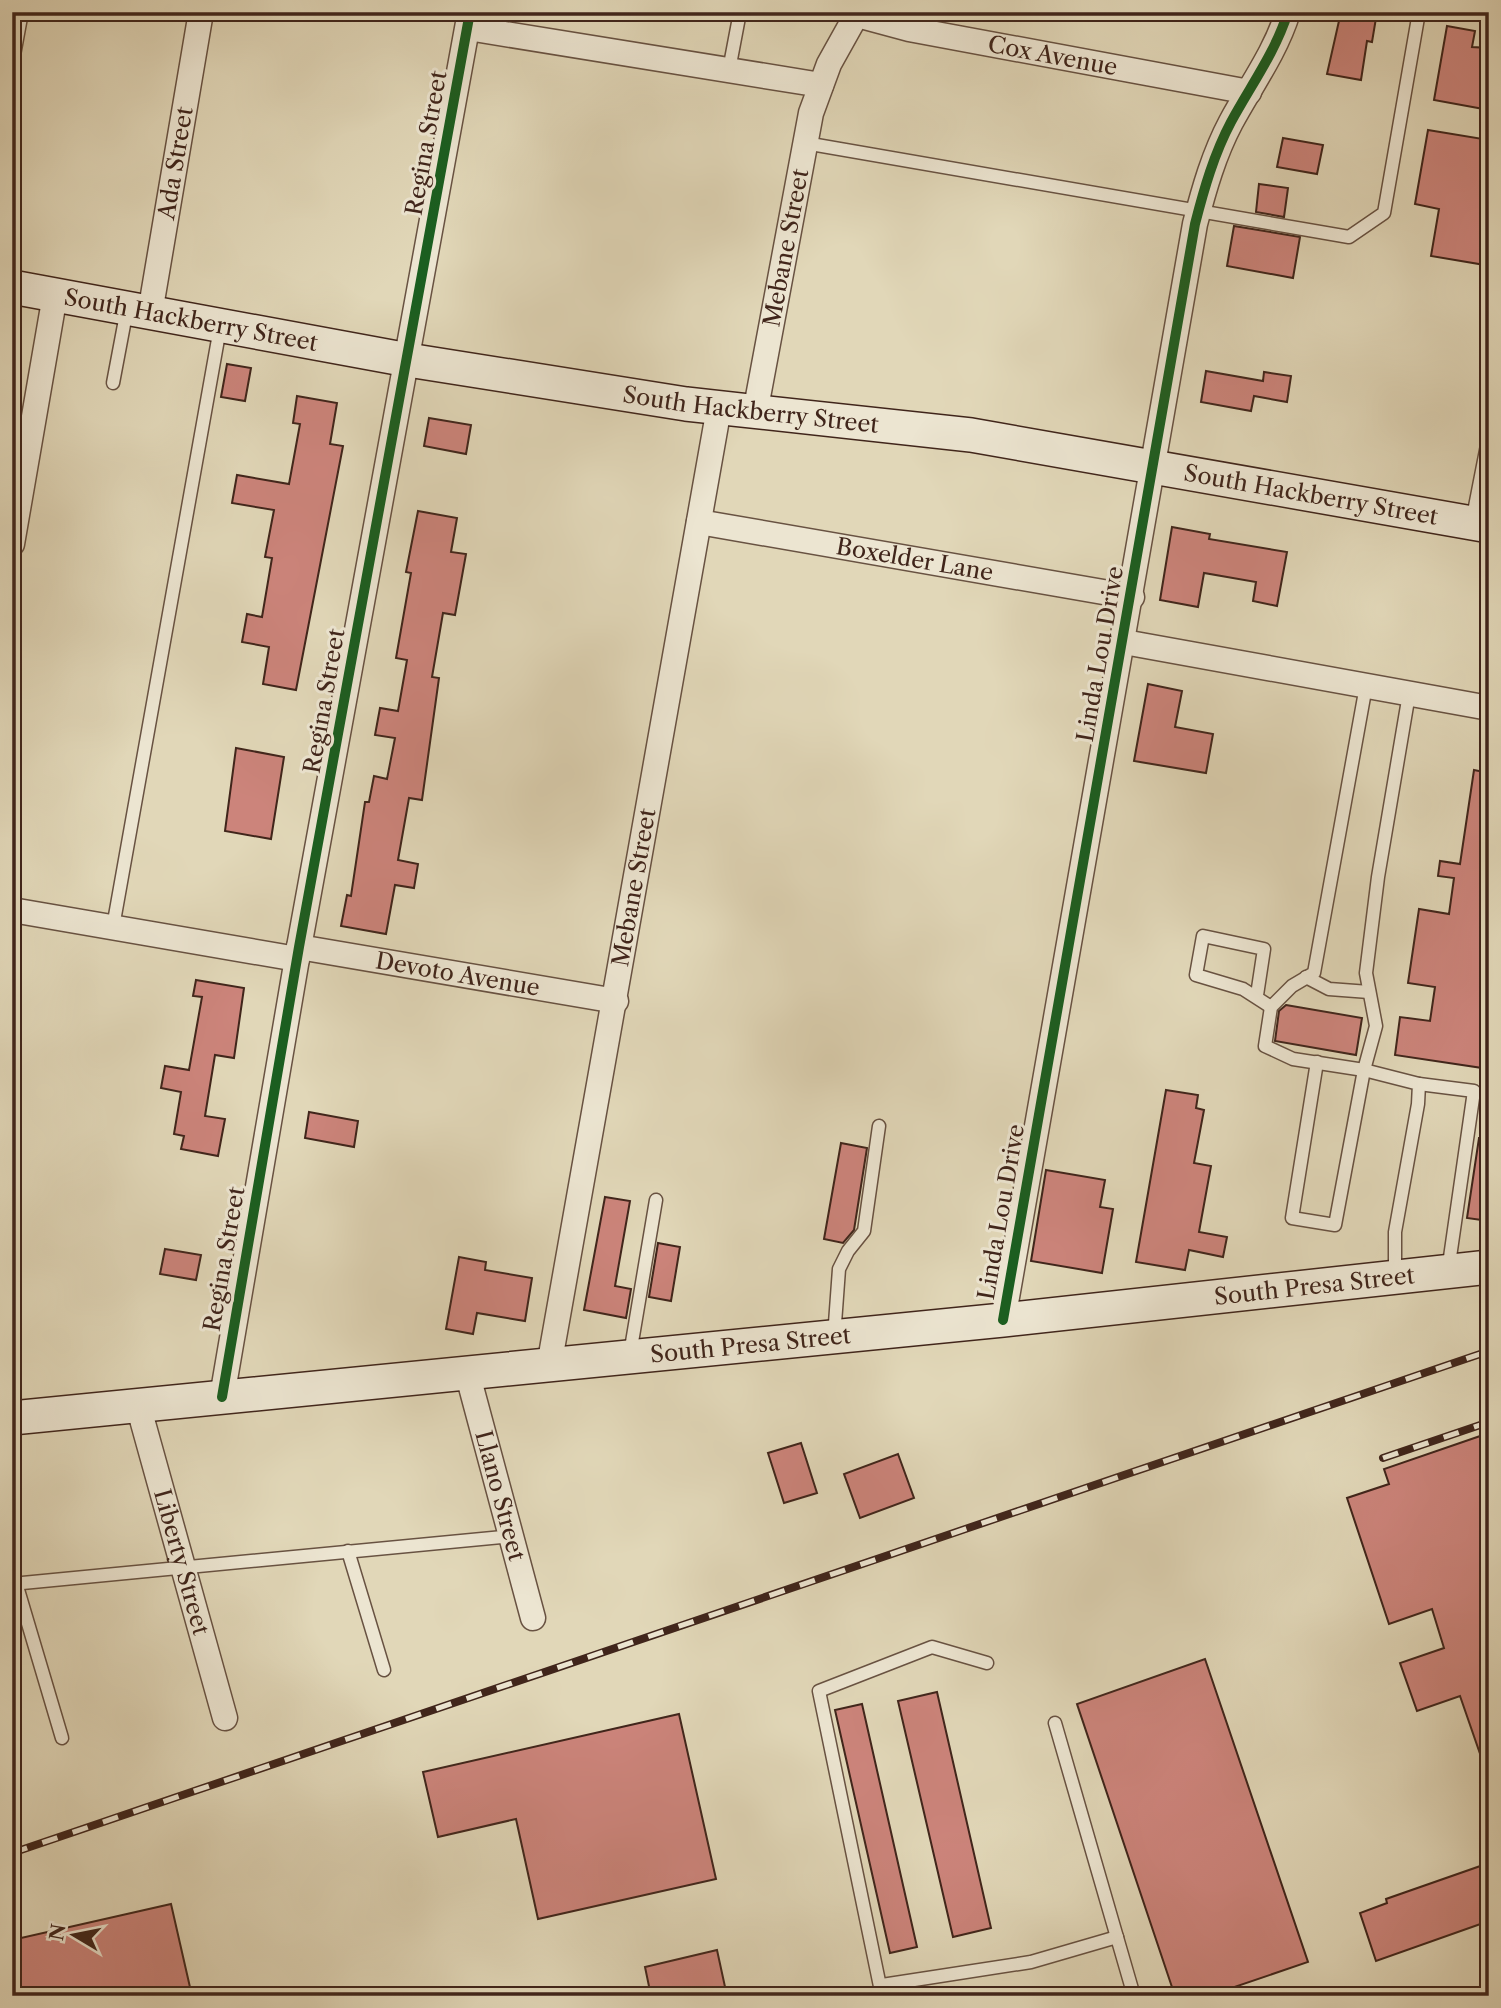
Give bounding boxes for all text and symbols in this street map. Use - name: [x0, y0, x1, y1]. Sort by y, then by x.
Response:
- street label: Cox Avenue: [986, 30, 1120, 81]
- street label: Regina Street: [400, 69, 452, 217]
- street label: Ada Street: [152, 105, 199, 223]
- street label: Mebane Street: [757, 166, 814, 329]
- street label: South Hackberry Street: [62, 283, 320, 357]
- street label: South Hackberry Street: [621, 380, 880, 439]
- street label: South Hackberry Street: [1182, 459, 1440, 531]
- street label: Boxelder Lane: [834, 532, 995, 587]
- street label: Linda Lou Drive: [1071, 564, 1129, 744]
- street label: Regina Street: [298, 627, 350, 775]
- street label: Mebane Street: [606, 806, 662, 969]
- street label: Devoto Avenue: [373, 946, 542, 1002]
- street label: Linda Lou Drive: [972, 1122, 1030, 1302]
- street label: Regina Street: [198, 1185, 250, 1333]
- street label: South Presa Street: [1213, 1261, 1416, 1311]
- street label: South Presa Street: [649, 1321, 852, 1369]
- street label: Llano Street: [469, 1427, 531, 1564]
- street label: Liberty Street: [148, 1486, 215, 1638]
- north arrow: [38, 1899, 108, 1969]
- text: N: [45, 1922, 71, 1942]

